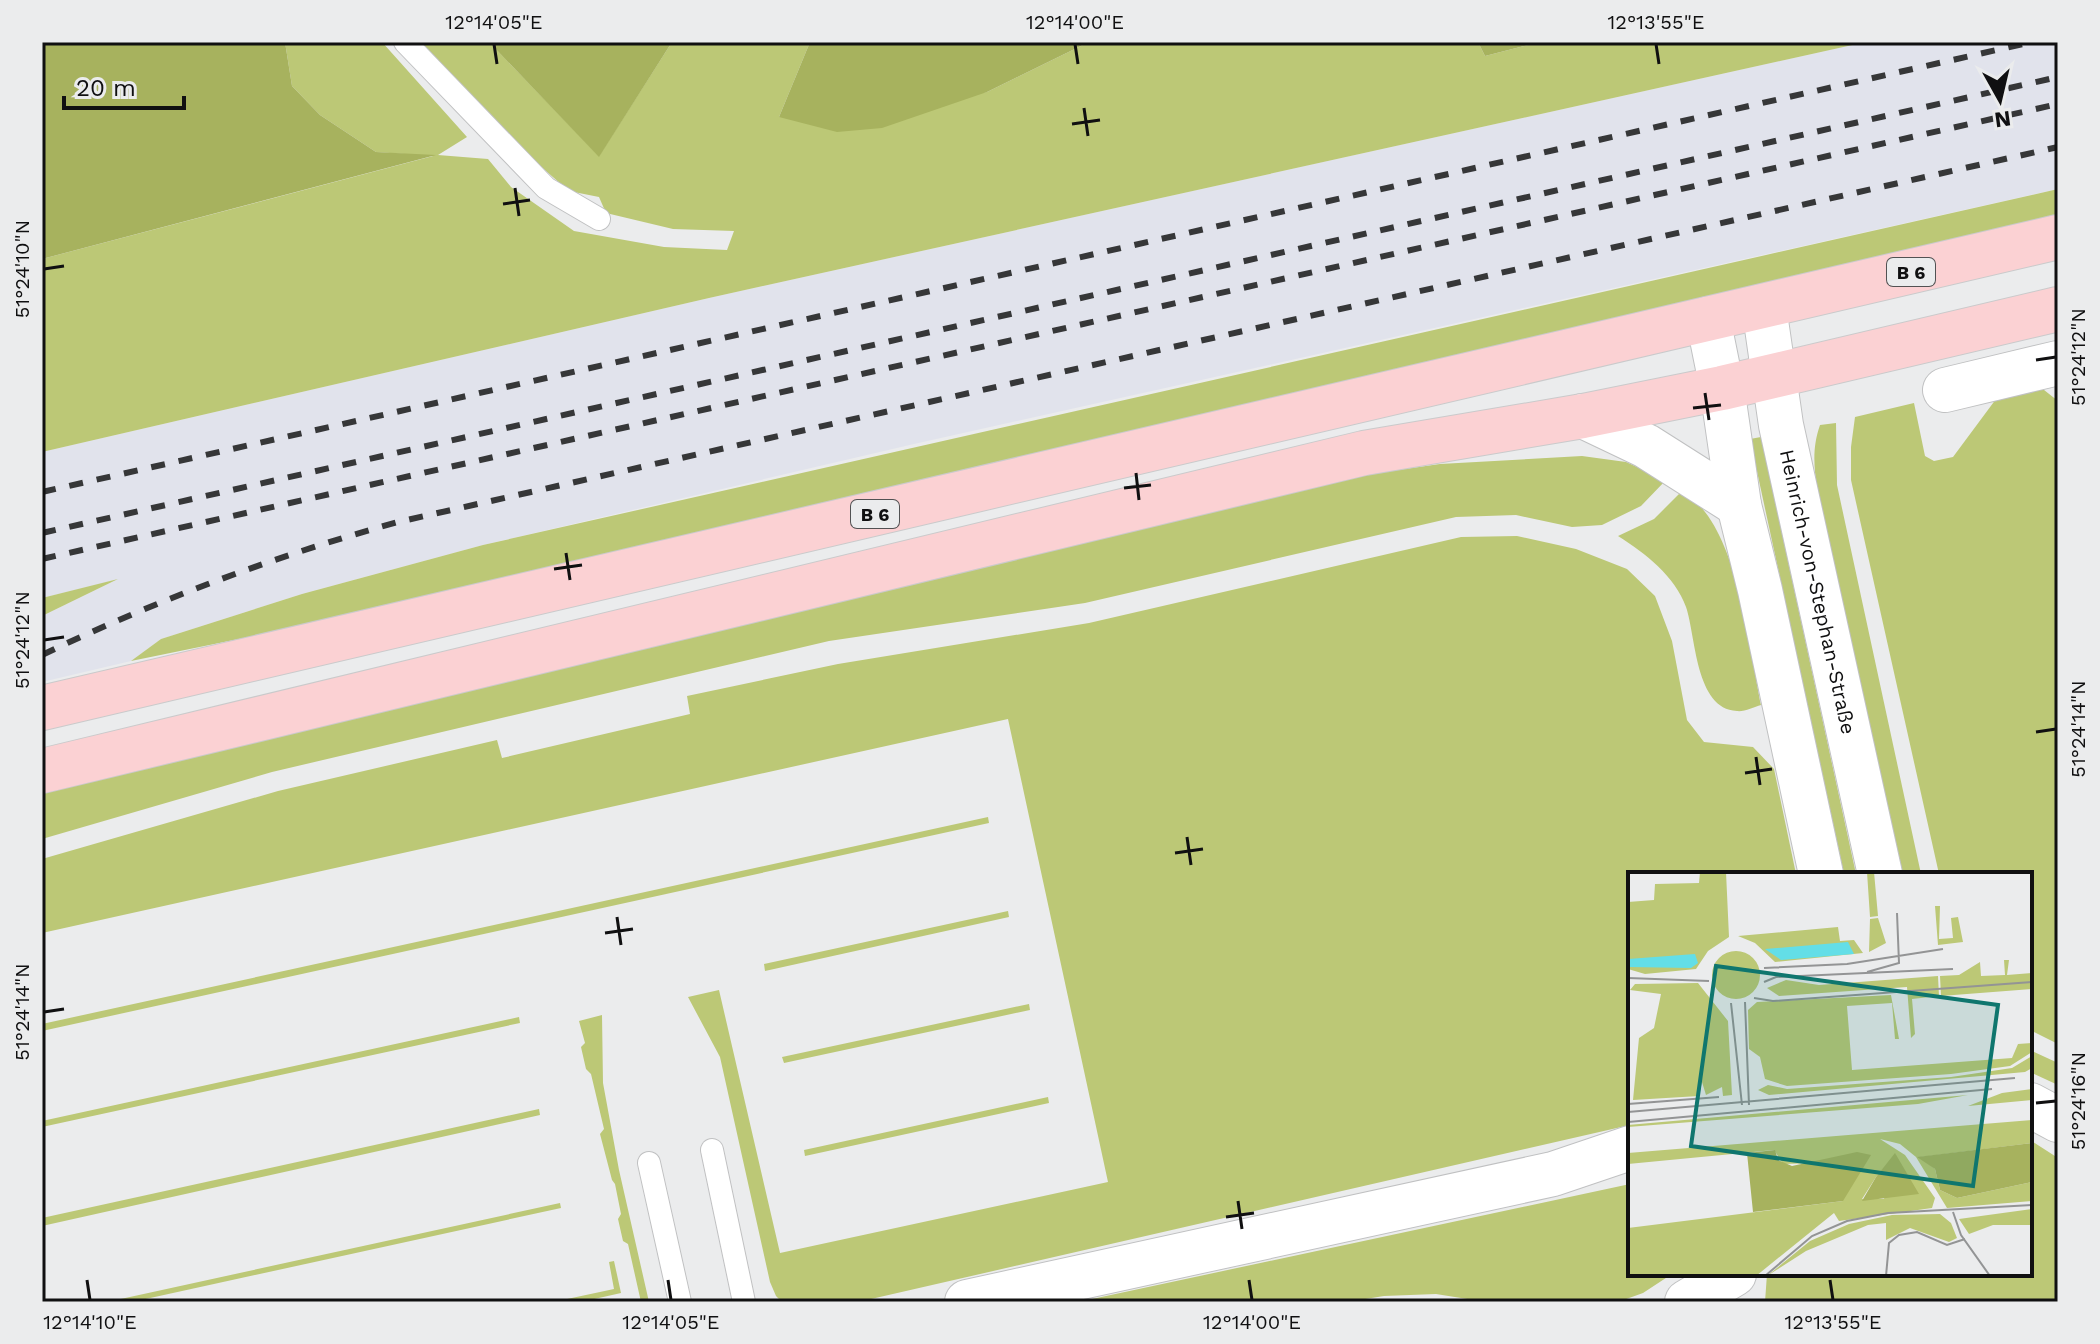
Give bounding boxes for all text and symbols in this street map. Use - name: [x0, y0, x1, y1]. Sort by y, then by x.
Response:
- text: 12°14'05"E: [445, 10, 543, 34]
- text: 12°14'00"E: [1026, 10, 1124, 34]
- text: 12°13'55"E: [1608, 10, 1704, 34]
- scale bar: [64, 60, 184, 110]
- north arrow: [1960, 60, 2040, 140]
- text: 20 m: [76, 74, 136, 102]
- text: N: [1993, 106, 2013, 133]
- text: 51°24'10"N: [10, 220, 34, 318]
- road number: B 6: [1887, 258, 1935, 286]
- text: 51°24'12"N: [2066, 308, 2090, 406]
- street label: Heinrich-von-Stephan-Straße: [1775, 447, 1861, 736]
- road number: B 6: [851, 500, 899, 528]
- text: 51°24'12"N: [10, 591, 34, 689]
- text: 51°24'14"N: [2066, 680, 2090, 778]
- inset map: [1628, 872, 2032, 1276]
- text: 51°24'14"N: [10, 963, 34, 1061]
- text: 51°24'16"N: [2066, 1052, 2090, 1150]
- text: 12°14'10"E: [43, 1310, 137, 1334]
- text: 12°14'05"E: [622, 1310, 720, 1334]
- text: 12°14'00"E: [1203, 1310, 1301, 1334]
- text: 12°13'55"E: [1785, 1310, 1881, 1334]

